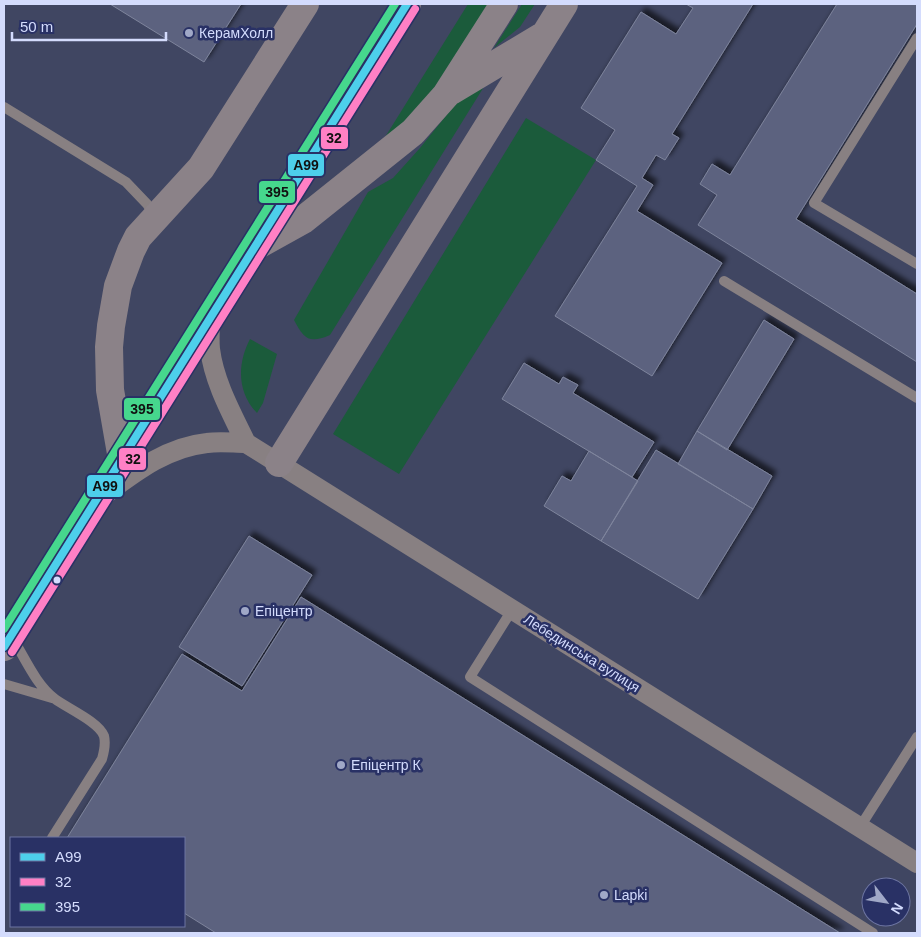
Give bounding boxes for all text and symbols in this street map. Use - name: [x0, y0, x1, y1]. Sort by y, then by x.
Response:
- scale bar: [12, 10, 166, 42]
- text: 50 m: [20, 18, 53, 35]
- place label: КерамХолл: [199, 25, 273, 41]
- marker: КерамХолл: [183, 27, 195, 39]
- line badge: 32: [320, 126, 349, 150]
- text: 32: [326, 130, 342, 146]
- line badge: А99: [287, 153, 325, 177]
- text: А99: [293, 157, 319, 173]
- line badge: 395: [258, 180, 296, 204]
- text: 395: [265, 184, 289, 200]
- line badge: 395: [123, 397, 161, 421]
- text: 395: [130, 401, 154, 417]
- line badge: 32: [118, 447, 147, 471]
- text: 32: [125, 451, 141, 467]
- line badge: А99: [86, 474, 124, 498]
- text: А99: [92, 478, 118, 494]
- unlabelled marker: [52, 575, 62, 585]
- place label: Епіцентр: [255, 603, 313, 619]
- marker: Епіцентр: [239, 605, 251, 617]
- street label: Лебединська вулиця: [521, 611, 643, 695]
- place label: Епіцентр К: [351, 757, 421, 773]
- marker: Епіцентр К: [335, 759, 347, 771]
- legend: [10, 837, 185, 927]
- text: А99: [55, 848, 82, 865]
- text: 32: [55, 873, 72, 890]
- north arrow: [861, 877, 911, 927]
- place label: Lapki: [614, 887, 647, 903]
- marker: Lapki: [598, 889, 610, 901]
- text: 395: [55, 898, 80, 915]
- text: N: [888, 900, 907, 917]

